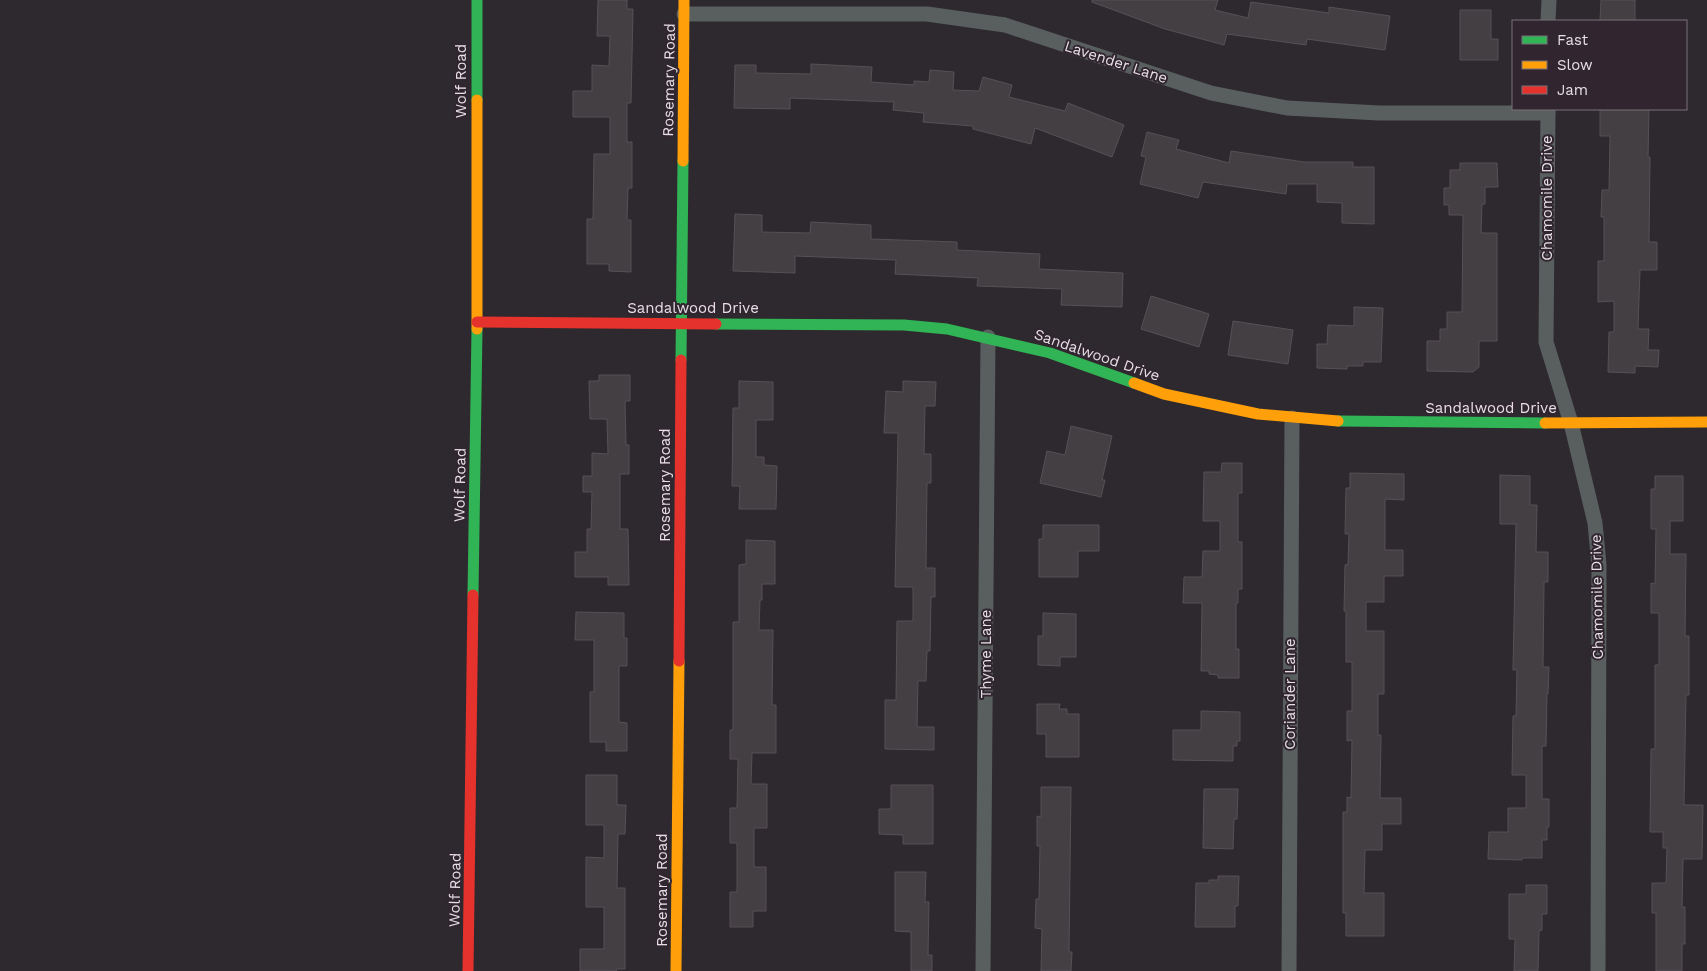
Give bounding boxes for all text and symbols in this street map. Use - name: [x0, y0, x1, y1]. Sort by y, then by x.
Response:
- legend: [1512, 20, 1687, 110]
- street label: Rosemary Road: [659, 23, 679, 137]
- text: Fast: [1557, 31, 1589, 49]
- street label: Lavender Lane: [1062, 37, 1170, 87]
- street label: Wolf Road: [452, 44, 470, 118]
- text: Slow: [1557, 56, 1593, 74]
- text: Jam: [1557, 81, 1588, 99]
- street label: Chamomile Drive: [1538, 135, 1556, 261]
- street label: Sandalwood Drive: [627, 299, 759, 317]
- street label: Sandalwood Drive: [1032, 325, 1162, 385]
- street label: Sandalwood Drive: [1425, 399, 1557, 417]
- street label: Rosemary Road: [656, 428, 674, 542]
- street label: Wolf Road: [450, 448, 470, 522]
- street label: Chamomile Drive: [1587, 534, 1607, 660]
- street label: Thyme Lane: [977, 609, 995, 699]
- street label: Coriander Lane: [1281, 638, 1299, 750]
- street label: Rosemary Road: [653, 833, 671, 947]
- street label: Wolf Road: [445, 853, 465, 927]

